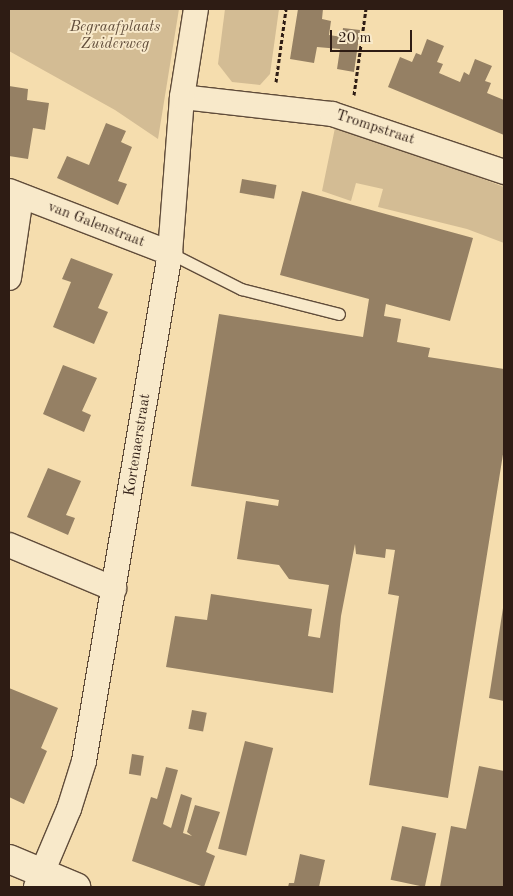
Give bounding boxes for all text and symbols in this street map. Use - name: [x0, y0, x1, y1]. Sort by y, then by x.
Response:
- park label: Begraafplaats Zuiderweg: [70, 18, 160, 53]
- scale bar: [333, 20, 416, 52]
- text: 20 m: [338, 31, 372, 46]
- street label: Trompstraat: [333, 107, 417, 149]
- street label: van Galenstraat: [45, 198, 147, 252]
- street label: Kortenaerstraat: [121, 392, 155, 498]

